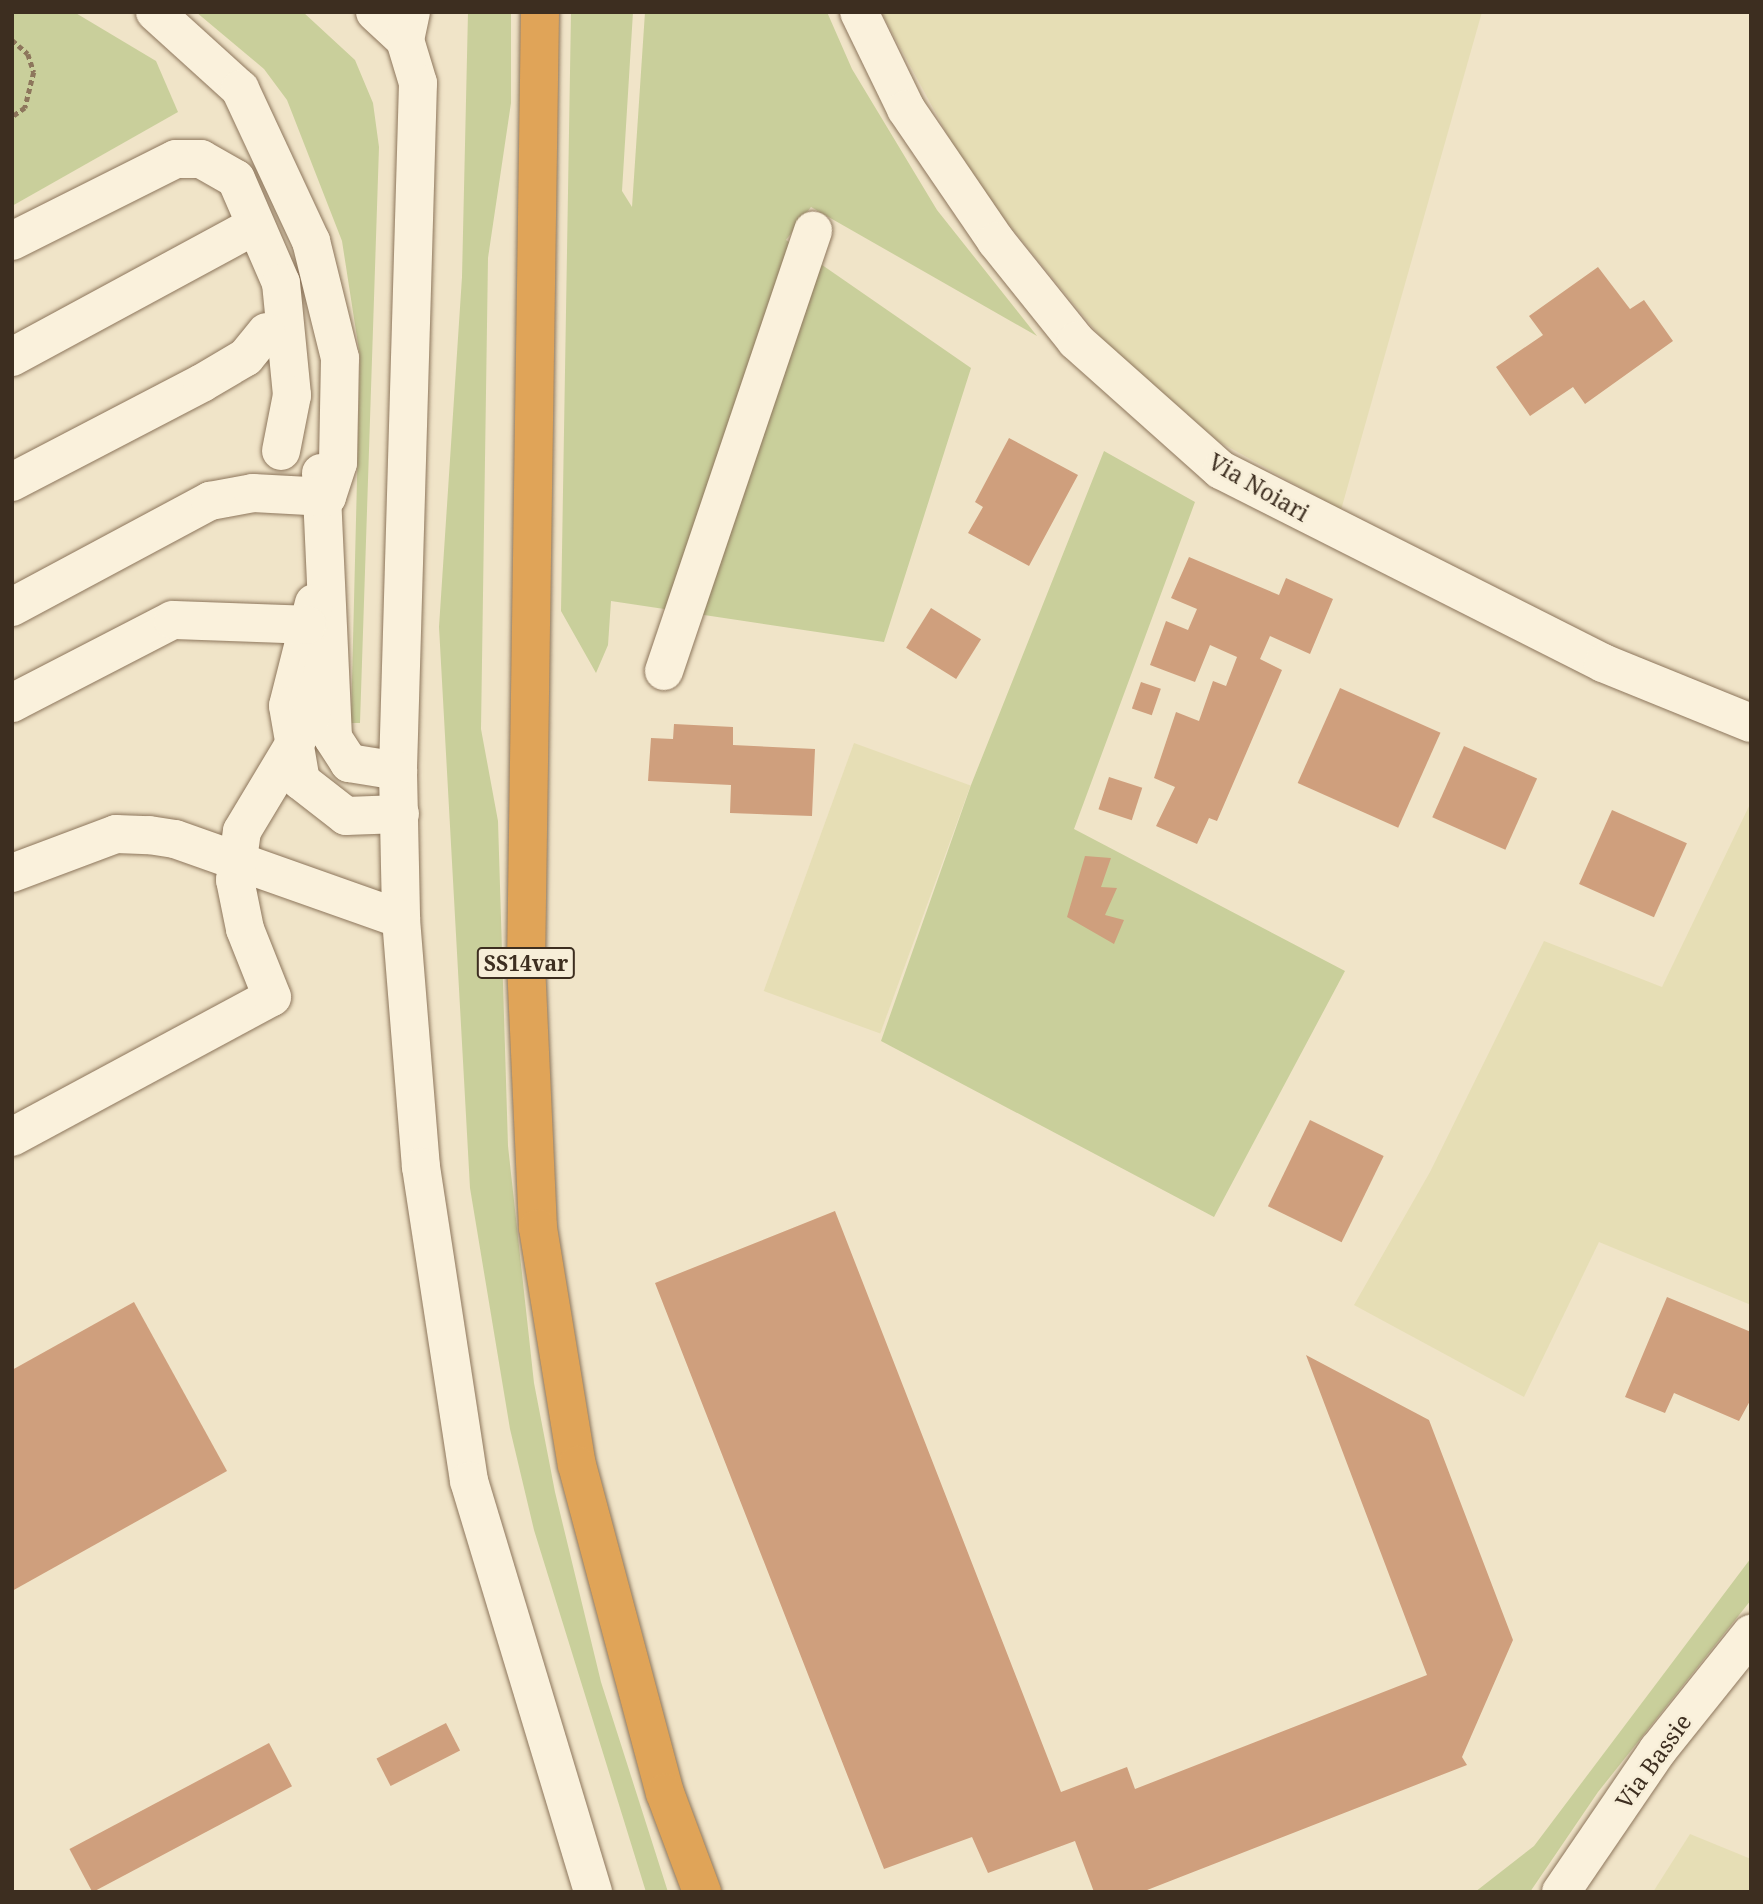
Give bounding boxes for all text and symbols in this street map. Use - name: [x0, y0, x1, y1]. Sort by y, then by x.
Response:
- street label: Via Noiari: [1204, 447, 1314, 527]
- road number: SS14var: [475, 946, 577, 981]
- street label: Via Bassie: [1609, 1708, 1697, 1814]

